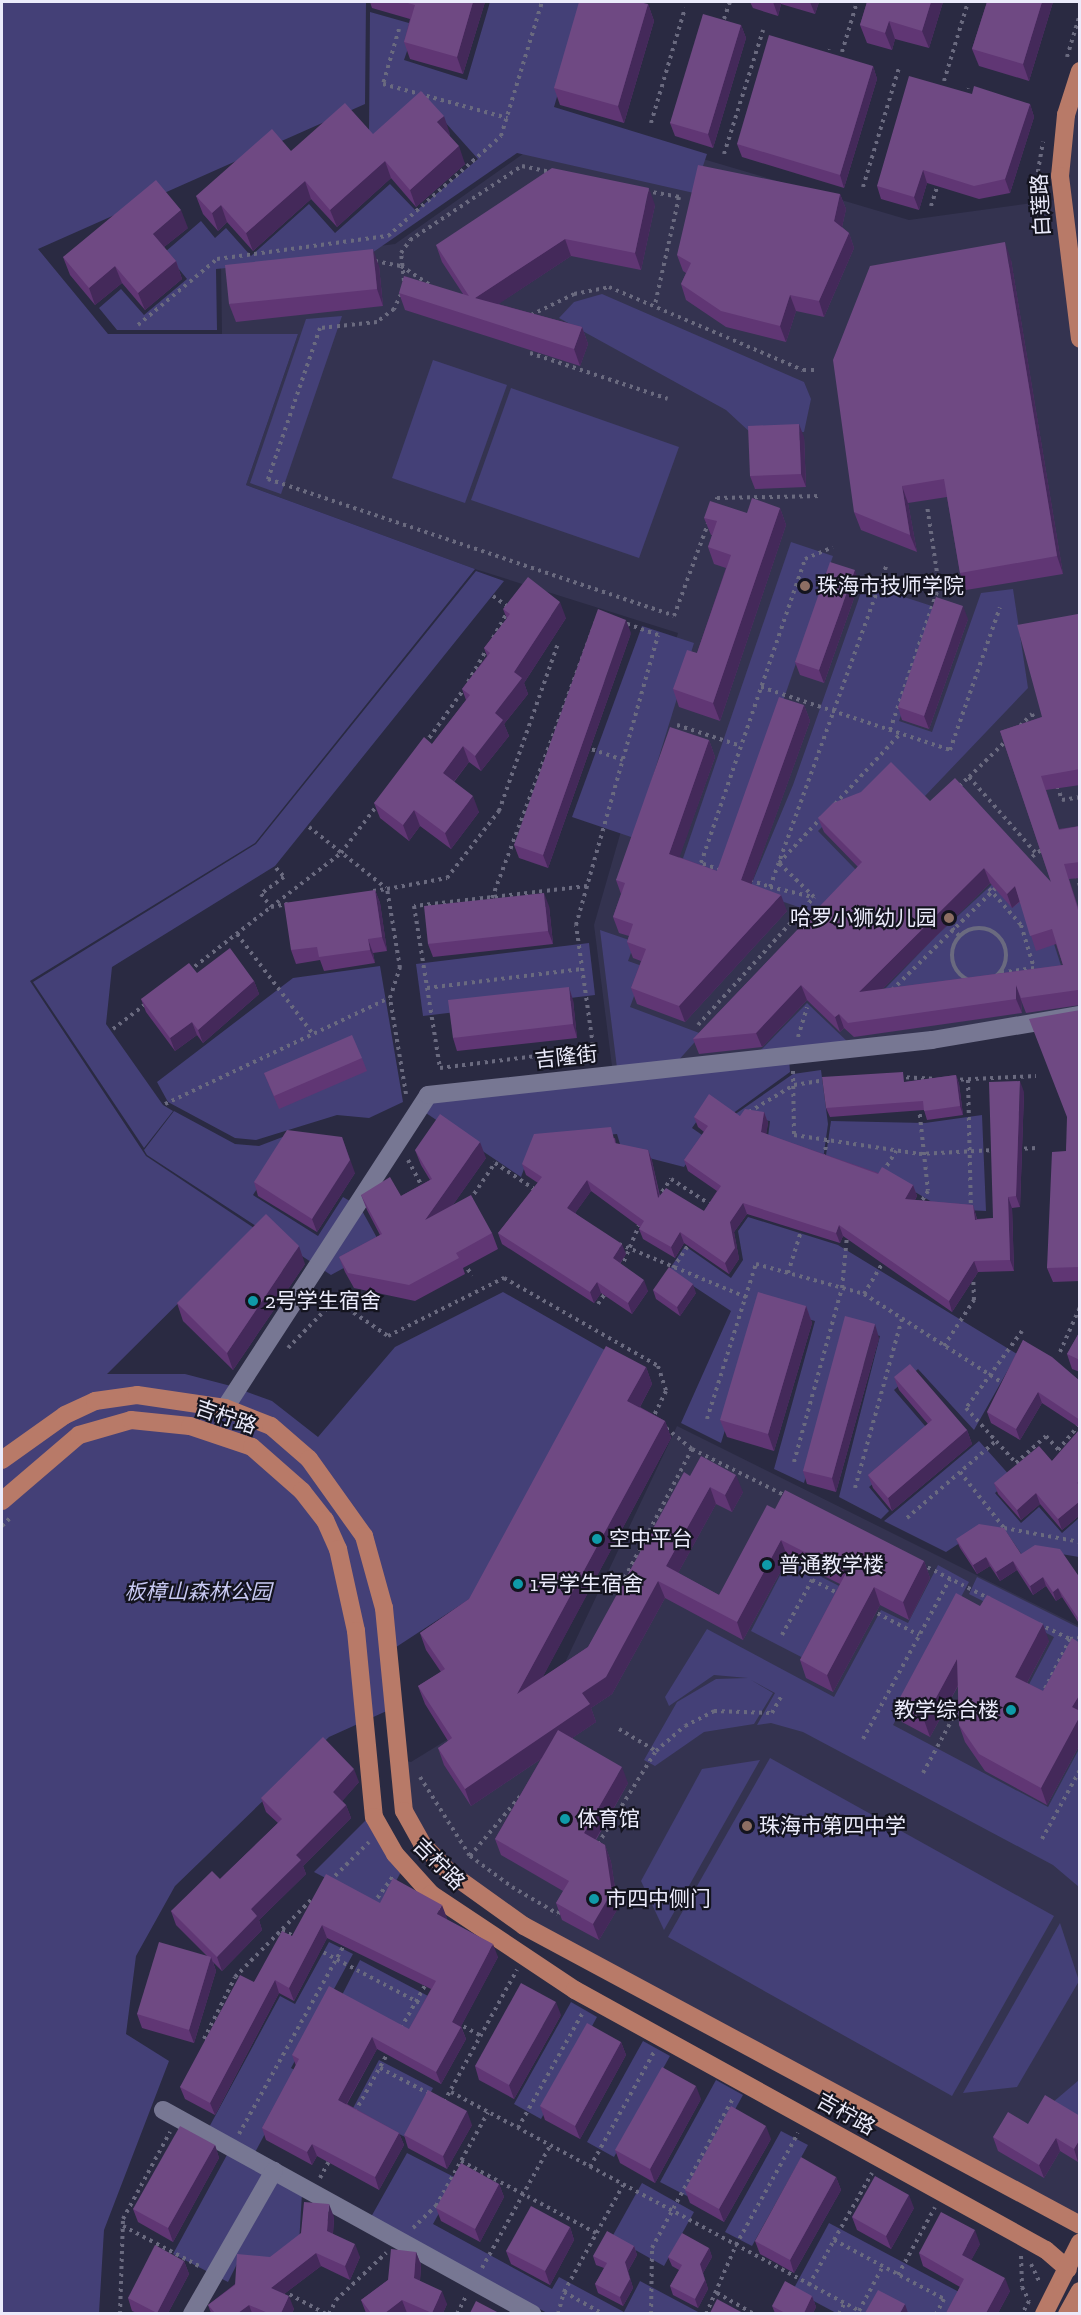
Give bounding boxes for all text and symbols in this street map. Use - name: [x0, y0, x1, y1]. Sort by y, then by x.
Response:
- street label: 白莲路: [1027, 173, 1055, 237]
- place label: 珠海市技师学院: [817, 573, 964, 599]
- marker: 珠海市技师学院: [798, 579, 812, 593]
- place label: 哈罗小狮幼儿园: [790, 905, 937, 931]
- marker: 哈罗小狮幼儿园: [942, 911, 956, 925]
- street label: 吉隆街: [533, 1041, 599, 1073]
- place label: 2号学生宿舍: [265, 1288, 381, 1314]
- marker: 2号学生宿舍: [246, 1294, 260, 1308]
- street label: 吉柠路: [192, 1395, 260, 1439]
- place label: 空中平台: [609, 1526, 693, 1552]
- marker: 空中平台: [590, 1532, 604, 1546]
- place label: 普通教学楼: [779, 1552, 884, 1578]
- marker: 普通教学楼: [760, 1558, 774, 1572]
- place label: 1号学生宿舍: [530, 1571, 643, 1597]
- marker: 1号学生宿舍: [511, 1577, 525, 1591]
- park label: 板樟山森林公园: [125, 1579, 271, 1605]
- place label: 教学综合楼: [894, 1697, 999, 1723]
- marker: 教学综合楼: [1004, 1703, 1018, 1717]
- place label: 体育馆: [577, 1806, 640, 1832]
- marker: 体育馆: [558, 1812, 572, 1826]
- place label: 珠海市第四中学: [759, 1813, 906, 1839]
- marker: 珠海市第四中学: [740, 1819, 754, 1833]
- street label: 吉柠路: [408, 1833, 470, 1895]
- place label: 市四中侧门: [606, 1886, 711, 1912]
- marker: 市四中侧门: [587, 1892, 601, 1906]
- street label: 吉柠路: [812, 2088, 880, 2140]

